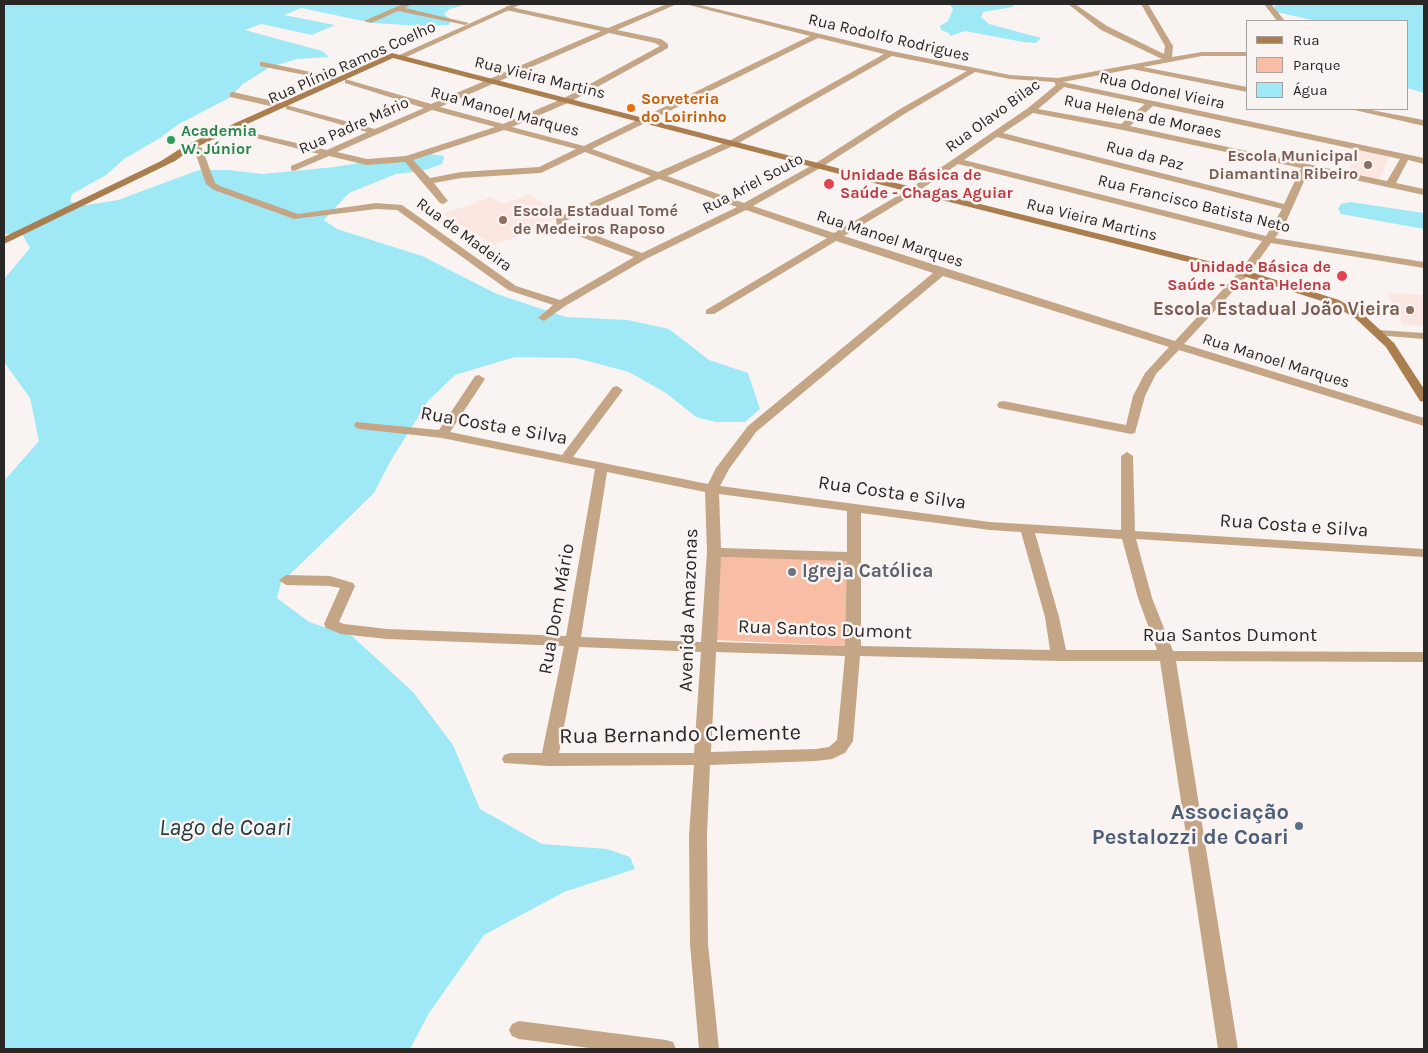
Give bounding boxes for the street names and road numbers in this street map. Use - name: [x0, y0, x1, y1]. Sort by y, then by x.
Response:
- street label: Rua Rodolfo Rodrigues: [806, 10, 972, 66]
- street label: Rua Plínio Ramos Coelho: [265, 17, 439, 109]
- street label: Rua Vieira Martins: [473, 52, 607, 104]
- street label: Rua Odonel Vieira: [1097, 68, 1227, 114]
- street label: Rua Olavo Bilac: [942, 75, 1044, 157]
- street label: Rua Manoel Marques: [429, 83, 581, 141]
- street label: Rua Helena de Moraes: [1062, 91, 1224, 143]
- street label: Rua Padre Mário: [296, 93, 412, 159]
- street label: Rua da Paz: [1104, 137, 1186, 175]
- street label: Rua Ariel Souto: [699, 149, 807, 219]
- street label: Rua Francisco Batista Neto: [1096, 171, 1292, 237]
- street label: Rua de Madeira: [413, 194, 515, 276]
- street label: Rua Vieira Martins: [1025, 194, 1159, 246]
- street label: Rua Manoel Marques: [814, 206, 966, 272]
- street label: Rua Manoel Marques: [1200, 329, 1352, 393]
- street label: Rua Costa e Silva: [419, 402, 569, 450]
- street label: Rua Costa e Silva: [817, 471, 967, 515]
- street label: Rua Costa e Silva: [1219, 509, 1369, 543]
- street label: Avenida Amazonas: [675, 528, 703, 692]
- street label: Rua Dom Mário: [534, 542, 580, 676]
- street label: Rua Santos Dumont: [737, 616, 913, 644]
- street label: Rua Santos Dumont: [1143, 625, 1317, 647]
- street label: Rua Bernando Clemente: [559, 720, 801, 750]

